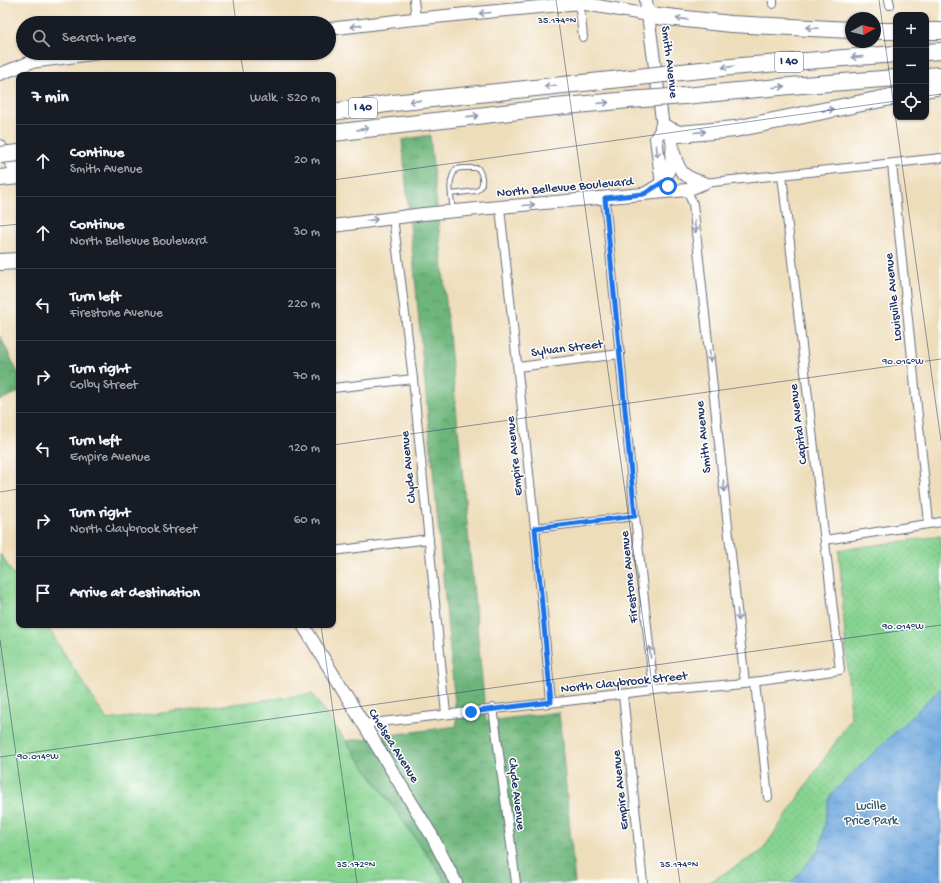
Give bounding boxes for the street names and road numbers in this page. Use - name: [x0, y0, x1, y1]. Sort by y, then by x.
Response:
- street label: Smith Avenue: [657, 25, 681, 99]
- road number: I 40: [775, 52, 803, 72]
- road number: I 40: [349, 98, 377, 118]
- street label: North Bellevue Boulevard: [496, 174, 635, 201]
- street label: Louisville Avenue: [882, 252, 906, 342]
- street label: Sylvan Street: [530, 337, 605, 361]
- street label: Capital Avenue: [787, 383, 811, 465]
- street label: Smith Avenue: [693, 400, 715, 474]
- street label: Empire Avenue: [503, 415, 527, 497]
- street label: Clyde Avenue: [398, 430, 420, 504]
- street label: Firestone Avenue: [618, 530, 642, 625]
- street label: North Claybrook Street: [560, 669, 690, 697]
- street label: Chelsea Avenue: [364, 706, 422, 786]
- street label: Empire Avenue: [609, 749, 633, 831]
- street label: Clyde Avenue: [504, 757, 528, 831]

